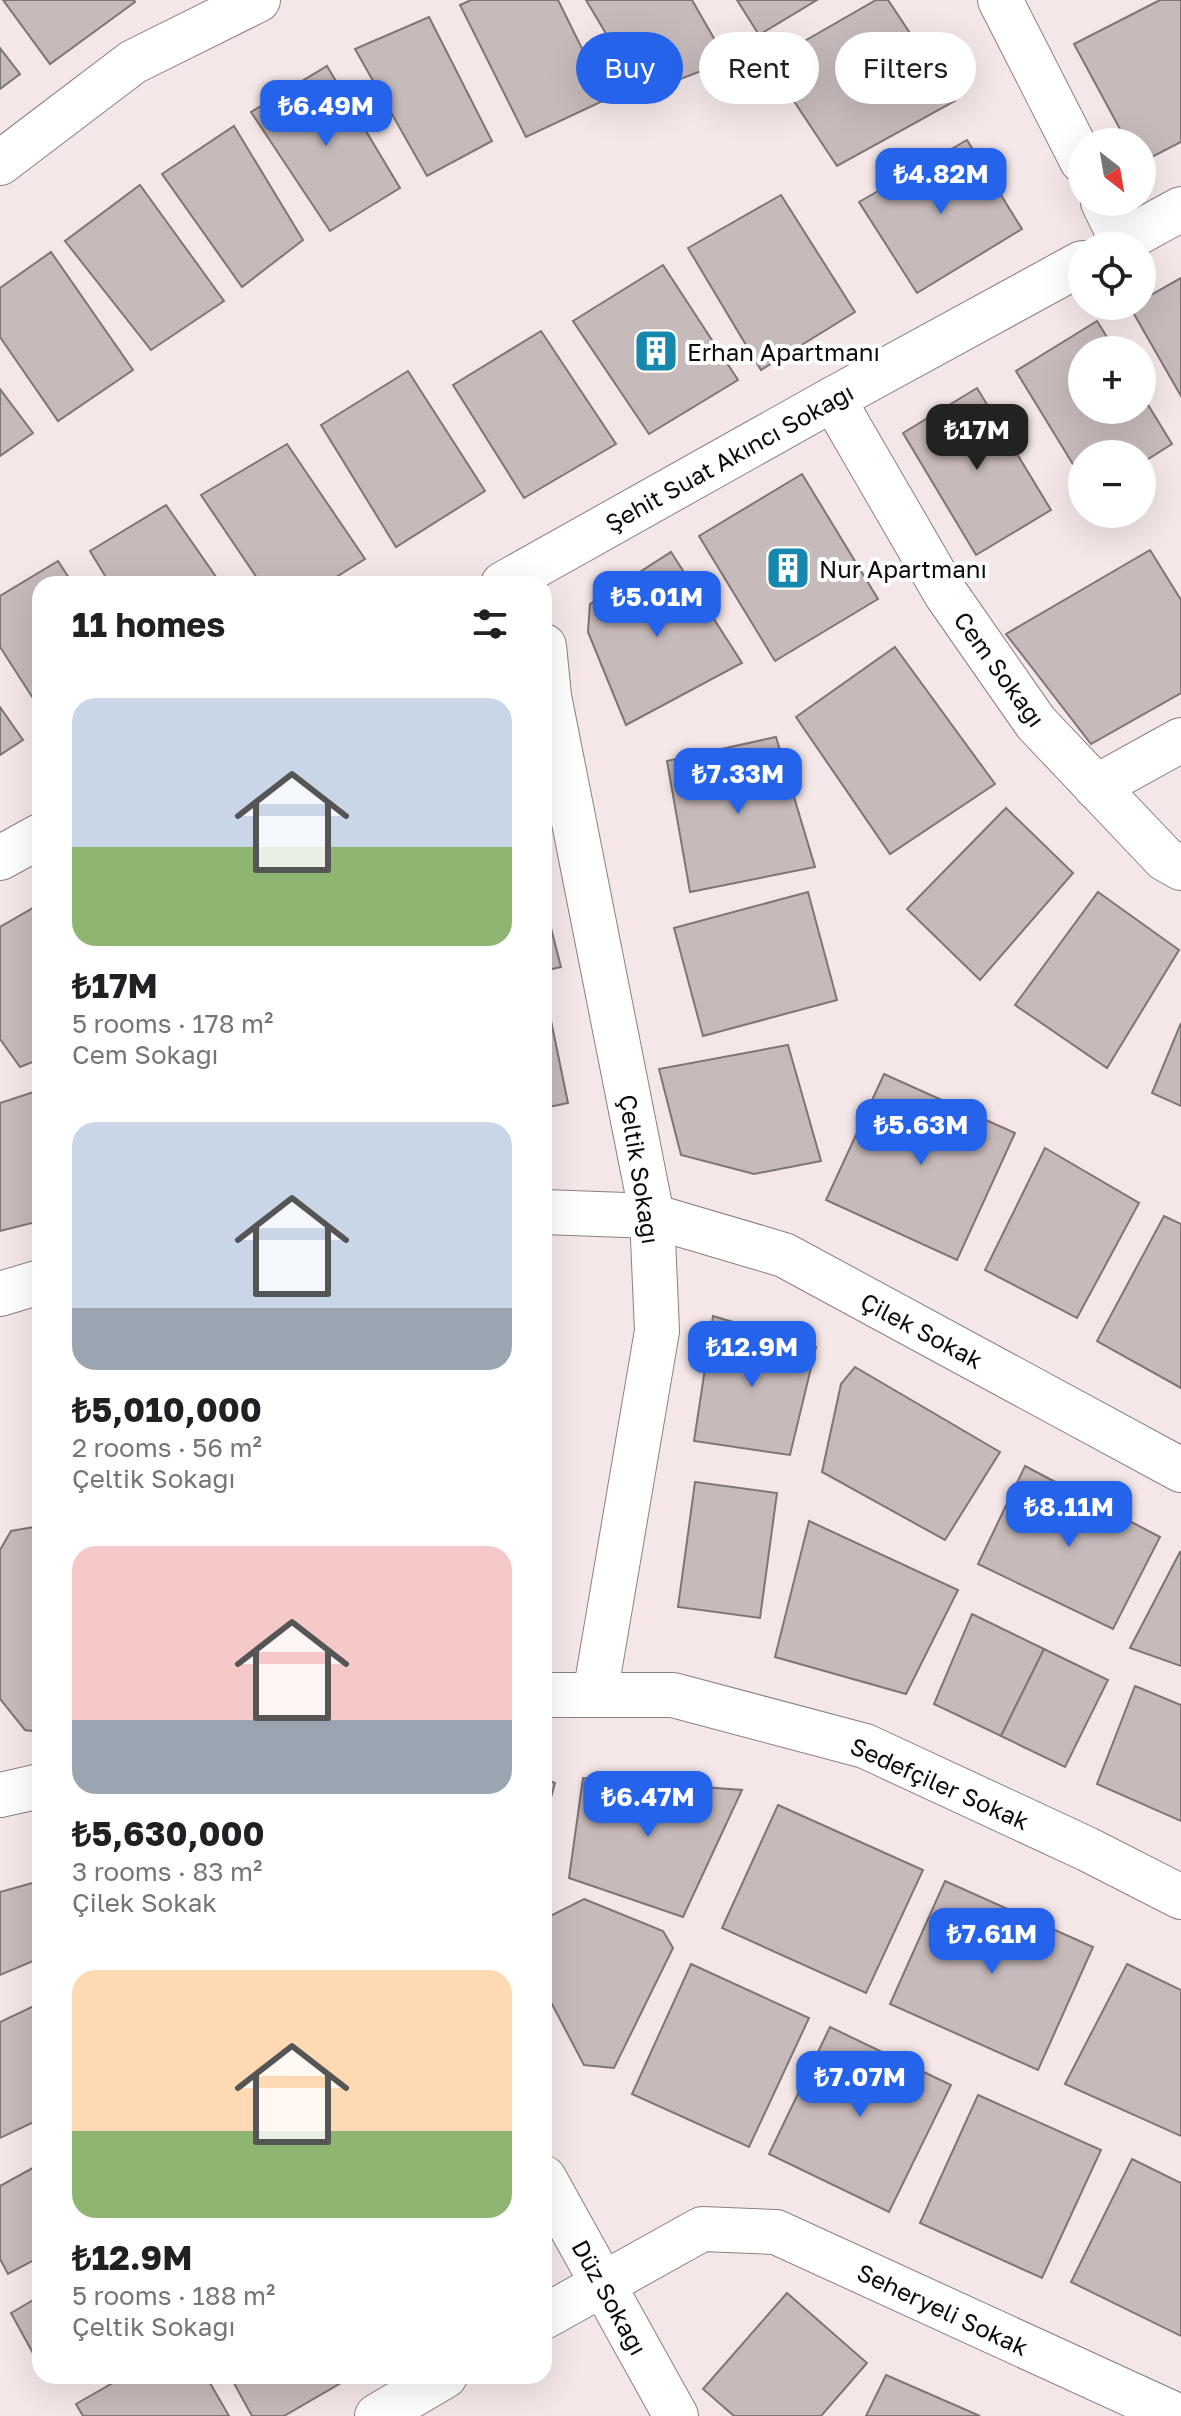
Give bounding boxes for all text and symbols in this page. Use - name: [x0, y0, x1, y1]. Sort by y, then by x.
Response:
- chip: Buy: [576, 32, 683, 104]
- chip: Rent: [699, 32, 819, 104]
- chip: Filters: [835, 32, 976, 104]
- pin: ₺6.49M: [261, 80, 391, 148]
- text: ₺6.49M: [278, 90, 374, 121]
- north arrow: [1068, 128, 1156, 216]
- map controls: [1068, 128, 1156, 528]
- pin: ₺4.82M: [876, 148, 1006, 216]
- text: ₺4.82M: [893, 158, 989, 189]
- button: locate: [1068, 232, 1156, 320]
- building icon: Erhan Apartmanı: [632, 327, 680, 375]
- button: +: [1068, 336, 1156, 424]
- place label: Erhan Apartmanı: [687, 337, 880, 366]
- street label: Şehit Suat Akıncı Sokağı: [600, 377, 858, 537]
- pin: ₺17M: [930, 404, 1024, 472]
- text: ₺17M: [944, 414, 1010, 445]
- button: −: [1068, 440, 1156, 528]
- building icon: Nur Apartmanı: [764, 544, 812, 592]
- place label: Nur Apartmanı: [819, 554, 987, 583]
- pin: ₺5.01M: [592, 571, 722, 639]
- text: ₺5.01M: [611, 581, 703, 612]
- icon: filters: [468, 602, 512, 646]
- text: 11 homes: [72, 604, 225, 644]
- street label: Cem Sokağı: [949, 606, 1051, 732]
- pin: ₺7.33M: [673, 748, 803, 816]
- icon: home: [220, 750, 364, 894]
- text: ₺7.33M: [692, 758, 784, 789]
- text: ₺17M: [72, 965, 158, 1005]
- text: 5 rooms · 178 m²: [72, 1008, 273, 1039]
- text: Cem Sokağı: [72, 1039, 219, 1070]
- street label: Çeltik Sokağı: [614, 1092, 666, 1246]
- pin: ₺5.63M: [856, 1099, 986, 1167]
- text: ₺5.63M: [874, 1109, 968, 1140]
- icon: home: [220, 1174, 364, 1318]
- street label: Çilek Sokak: [856, 1286, 988, 1374]
- pin: ₺12.9M: [687, 1321, 817, 1389]
- text: ₺12.9M: [706, 1331, 798, 1362]
- text: ₺5,010,000: [72, 1389, 262, 1429]
- text: 2 rooms · 56 m²: [72, 1432, 262, 1463]
- text: Çeltik Sokağı: [72, 1463, 235, 1494]
- pin: ₺8.11M: [1004, 1481, 1134, 1549]
- text: ₺8.11M: [1024, 1491, 1114, 1522]
- icon: home: [220, 1598, 364, 1742]
- street label: Sedefçiler Sokak: [846, 1731, 1034, 1835]
- pin: ₺6.47M: [583, 1771, 713, 1839]
- text: ₺6.47M: [601, 1781, 695, 1812]
- text: ₺5,630,000: [72, 1813, 265, 1853]
- text: 3 rooms · 83 m²: [72, 1856, 262, 1887]
- text: Çilek Sokak: [72, 1887, 217, 1918]
- pin: ₺7.61M: [927, 1908, 1057, 1976]
- text: ₺7.61M: [947, 1918, 1037, 1949]
- icon: home: [220, 2022, 364, 2166]
- pin: ₺7.07M: [795, 2051, 925, 2119]
- text: ₺7.07M: [814, 2061, 906, 2092]
- street label: Düz Sokağı: [566, 2234, 654, 2360]
- text: ₺12.9M: [72, 2237, 192, 2277]
- street label: Seheryeli Sokak: [853, 2257, 1033, 2361]
- text: 5 rooms · 188 m²: [72, 2280, 275, 2311]
- text: Çeltik Sokağı: [72, 2311, 235, 2342]

